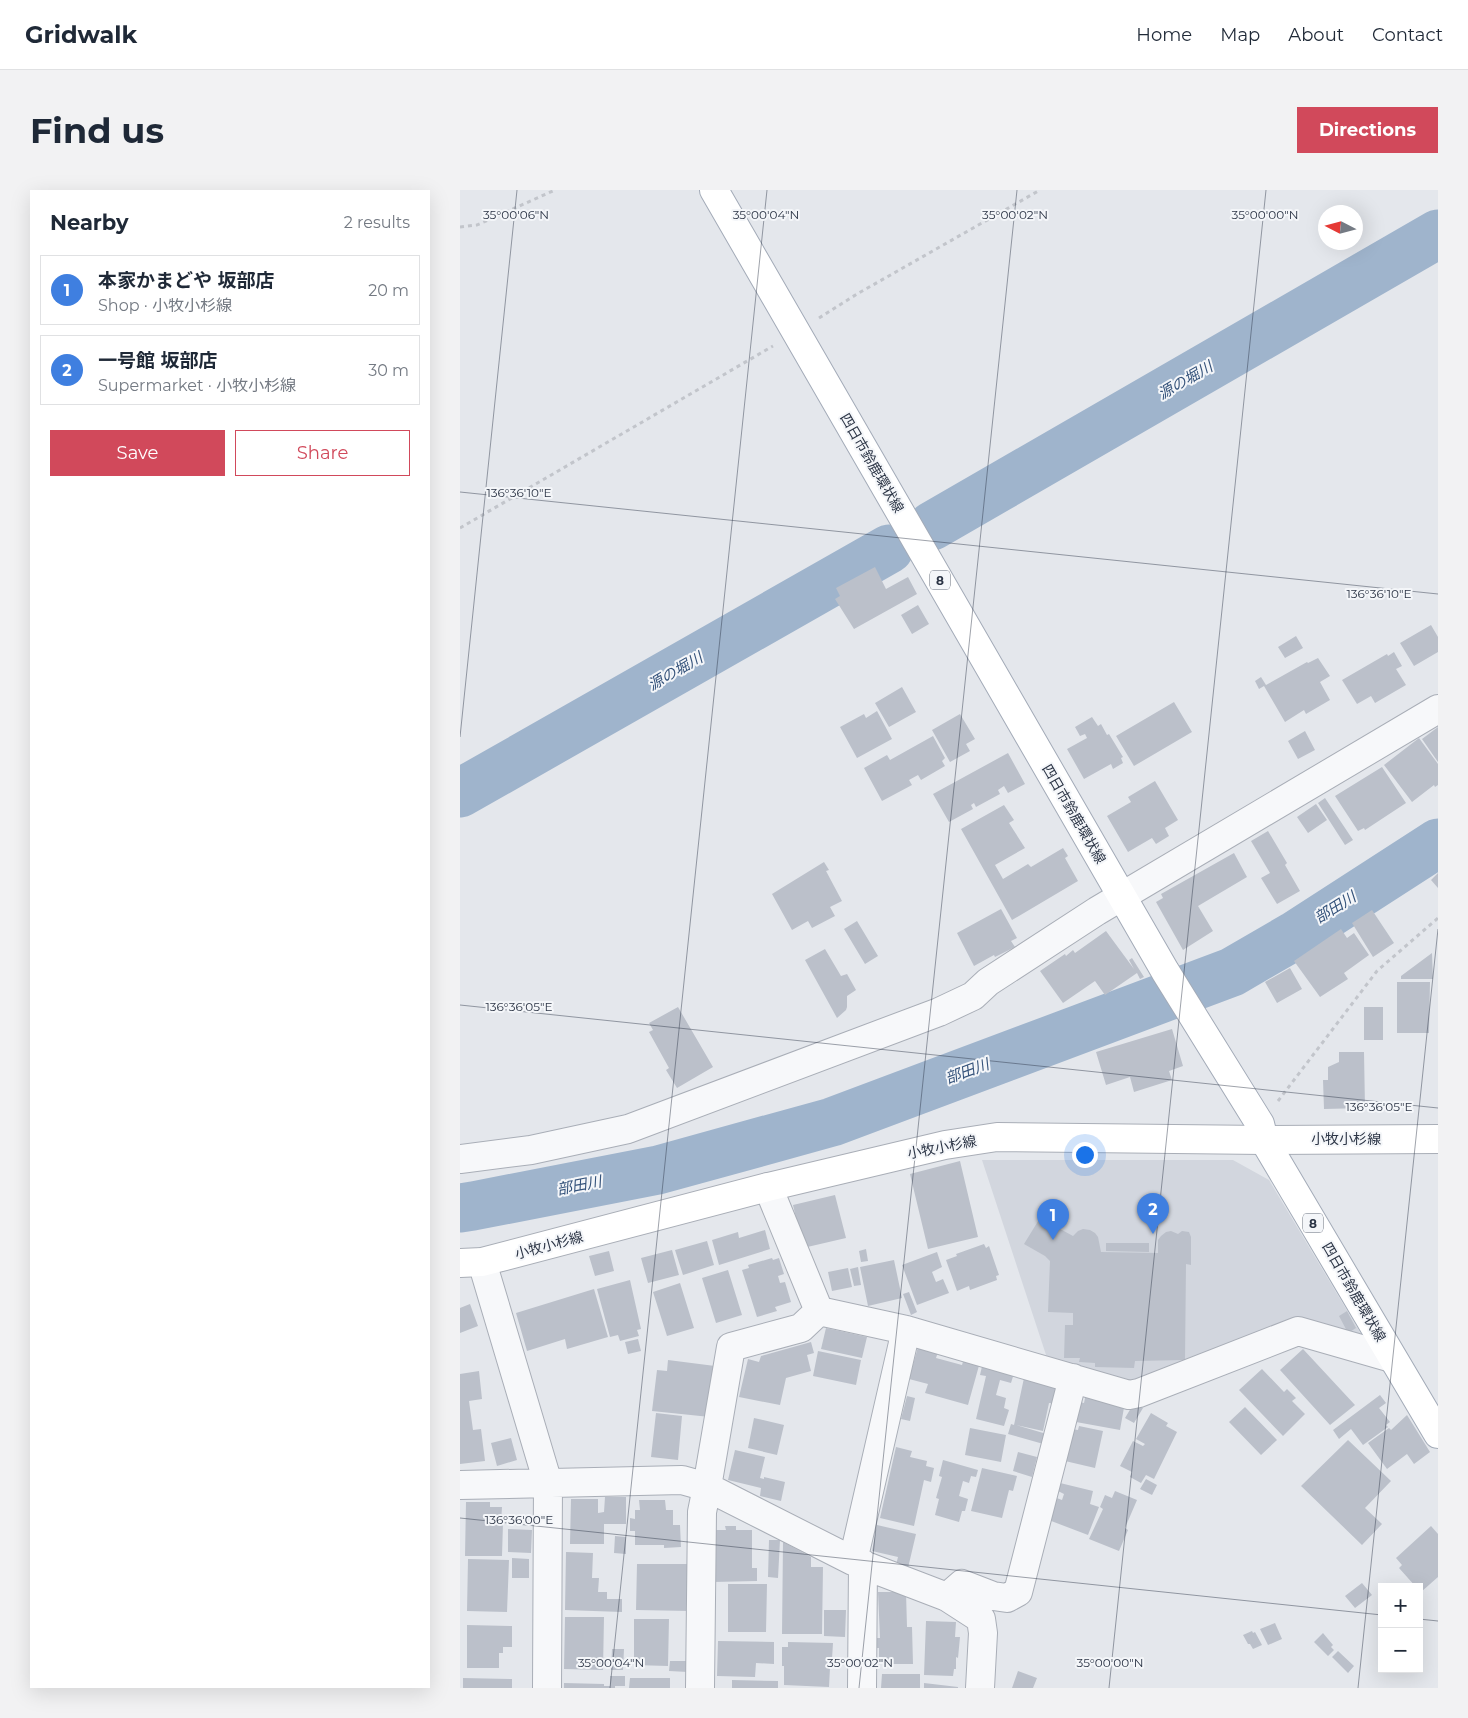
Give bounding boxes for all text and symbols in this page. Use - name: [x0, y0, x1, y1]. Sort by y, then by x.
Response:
- text: Gridwalk: [25, 20, 137, 49]
- text: Home: [1136, 24, 1192, 46]
- text: Map: [1220, 24, 1260, 46]
- text: About: [1288, 24, 1344, 46]
- text: Contact: [1372, 24, 1443, 46]
- button: Directions: [1297, 107, 1438, 153]
- text: Find us: [30, 109, 164, 152]
- north arrow: [1318, 205, 1363, 250]
- text: 35°00'06"N: [483, 207, 549, 222]
- text: 35°00'04"N: [733, 207, 799, 222]
- text: 35°00'02"N: [982, 207, 1048, 222]
- text: 35°00'00"N: [1231, 207, 1299, 222]
- text: Nearby: [50, 210, 129, 235]
- text: 2 results: [344, 213, 410, 232]
- text: 本家かまどや 坂部店: [98, 269, 274, 292]
- text: 1: [64, 281, 70, 300]
- text: 20 m: [368, 281, 409, 300]
- text: Shop · 小牧小杉線: [98, 296, 232, 315]
- text: 一号館 坂部店: [98, 349, 217, 372]
- water label: 源の堀川: [1154, 356, 1217, 403]
- text: 2: [62, 361, 72, 380]
- text: 30 m: [368, 361, 409, 380]
- text: Supermarket · 小牧小杉線: [98, 376, 296, 395]
- street label: 四日市鈴鹿環状線: [836, 410, 908, 516]
- button: Save: [50, 430, 225, 476]
- button: Share: [235, 430, 410, 476]
- text: 136°36'10"E: [486, 485, 552, 500]
- road number: 8: [930, 570, 950, 590]
- text: 136°36'10"E: [1346, 586, 1412, 601]
- water label: 源の堀川: [644, 647, 707, 694]
- street label: 四日市鈴鹿環状線: [1038, 761, 1110, 867]
- water label: 部田川: [1311, 886, 1361, 927]
- text: 136°36'05"E: [485, 999, 553, 1014]
- water label: 部田川: [943, 1054, 993, 1088]
- text: 136°36'05"E: [1345, 1099, 1413, 1114]
- street label: 小牧小杉線: [1311, 1130, 1381, 1148]
- street label: 小牧小杉線: [906, 1131, 978, 1163]
- your location: [1072, 1142, 1098, 1168]
- water label: 部田川: [555, 1171, 605, 1199]
- pin: 2: [1137, 1193, 1169, 1234]
- pin: 1: [1037, 1199, 1069, 1240]
- road number: 8: [1303, 1214, 1323, 1232]
- street label: 小牧小杉線: [513, 1227, 585, 1263]
- street label: 四日市鈴鹿環状線: [1318, 1239, 1390, 1345]
- text: 136°36'00"E: [485, 1512, 553, 1527]
- map controls: [1378, 1583, 1423, 1673]
- button: +: [1378, 1583, 1423, 1628]
- button: −: [1378, 1628, 1423, 1673]
- text: 35°00'04"N: [578, 1655, 644, 1670]
- text: 35°00'02"N: [827, 1655, 893, 1670]
- text: 35°00'00"N: [1076, 1655, 1144, 1670]

